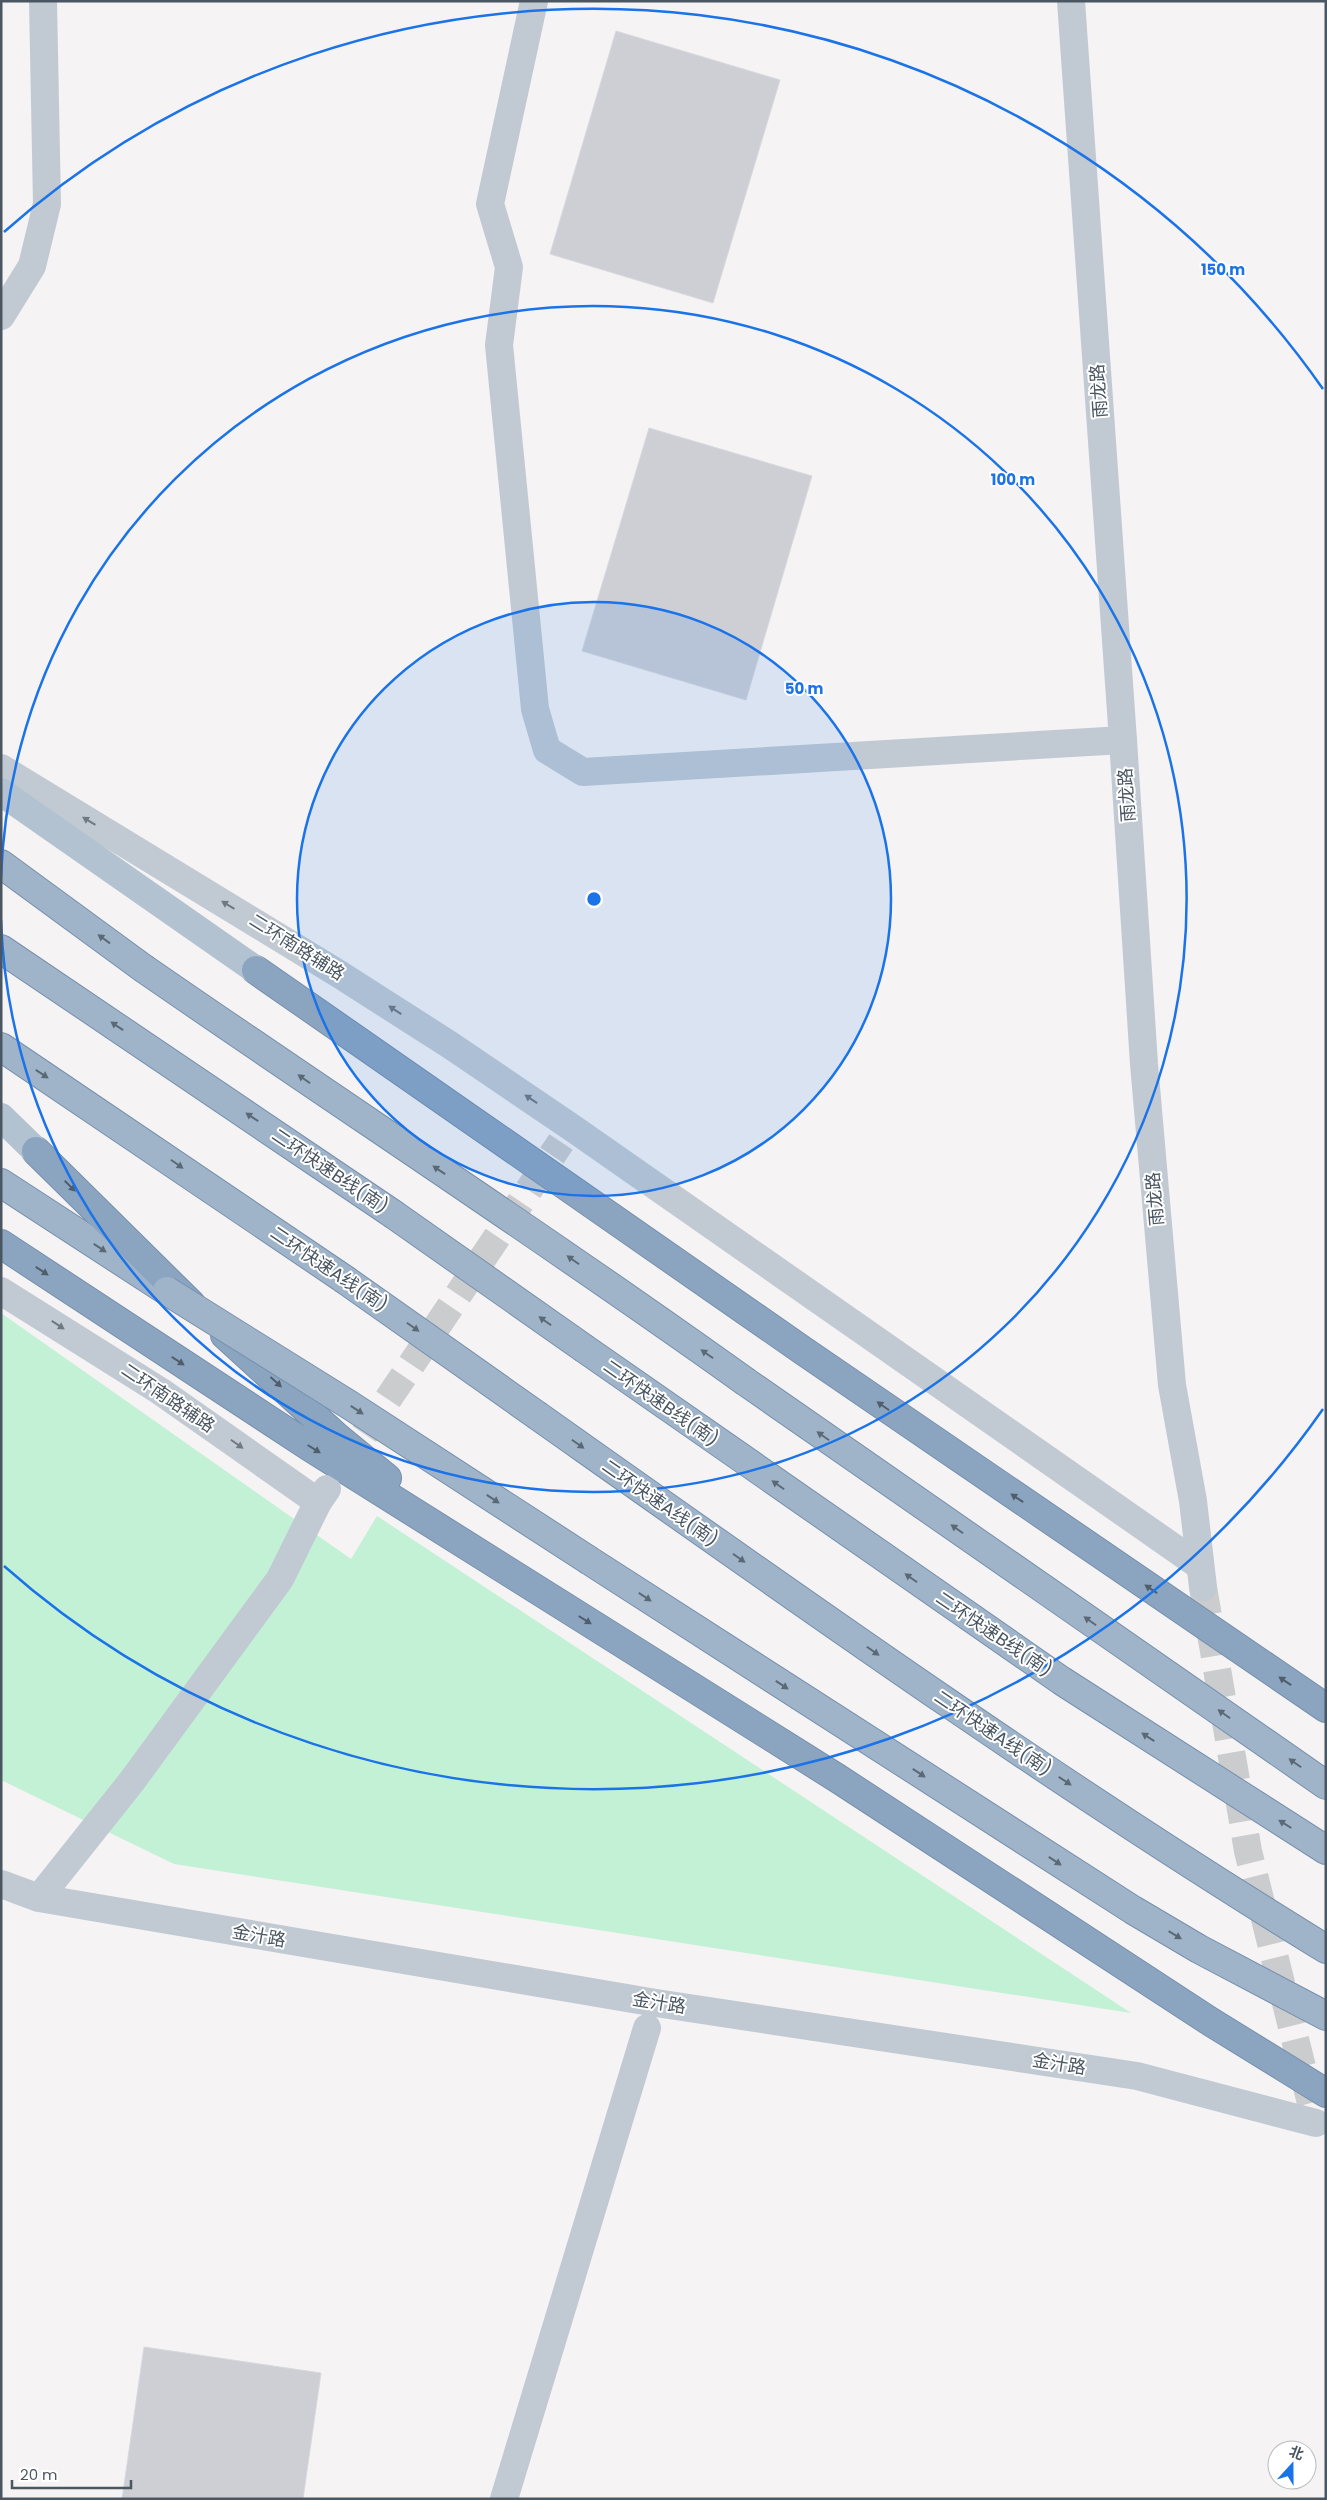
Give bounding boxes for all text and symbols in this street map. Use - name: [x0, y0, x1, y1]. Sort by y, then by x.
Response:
- text: 150 m: [1201, 259, 1245, 280]
- street label: 雨龙路: [1084, 363, 1113, 419]
- text: 100 m: [991, 469, 1035, 490]
- text: 50 m: [785, 678, 823, 699]
- street label: 雨龙路: [1112, 767, 1141, 823]
- one-way arrow: [82, 816, 95, 825]
- centre of rings: [585, 890, 603, 908]
- one-way arrow: [221, 900, 234, 909]
- street label: 二环南路辅路: [245, 907, 350, 986]
- one-way arrow: [97, 934, 110, 944]
- one-way arrow: [388, 1005, 402, 1014]
- one-way arrow: [111, 1021, 124, 1031]
- one-way arrow: [35, 1069, 49, 1079]
- one-way arrow: [297, 1074, 310, 1084]
- one-way arrow: [524, 1094, 537, 1104]
- one-way arrow: [245, 1112, 258, 1122]
- street label: 二环快速B线(南): [267, 1122, 393, 1219]
- one-way arrow: [170, 1159, 184, 1169]
- one-way arrow: [432, 1165, 445, 1175]
- street label: 雨龙路: [1140, 1171, 1169, 1227]
- one-way arrow: [63, 1179, 75, 1191]
- street label: 二环快速A线(南): [266, 1220, 393, 1317]
- one-way arrow: [94, 1243, 107, 1253]
- one-way arrow: [567, 1255, 580, 1265]
- one-way arrow: [36, 1266, 49, 1275]
- one-way arrow: [538, 1316, 552, 1326]
- one-way arrow: [51, 1320, 64, 1330]
- one-way arrow: [406, 1322, 420, 1332]
- one-way arrow: [700, 1349, 713, 1359]
- street label: 二环快速B线(南): [599, 1354, 724, 1452]
- one-way arrow: [171, 1356, 184, 1365]
- street label: 二环南路辅路: [117, 1357, 220, 1438]
- one-way arrow: [269, 1376, 281, 1388]
- one-way arrow: [876, 1401, 890, 1411]
- one-way arrow: [350, 1405, 363, 1415]
- one-way arrow: [817, 1431, 830, 1441]
- one-way arrow: [230, 1439, 244, 1449]
- one-way arrow: [571, 1439, 585, 1449]
- one-way arrow: [307, 1444, 320, 1454]
- street label: 二环快速A线(南): [597, 1453, 723, 1552]
- one-way arrow: [771, 1480, 785, 1490]
- one-way arrow: [1010, 1493, 1024, 1503]
- one-way arrow: [486, 1494, 500, 1503]
- one-way arrow: [950, 1524, 964, 1534]
- one-way arrow: [732, 1553, 746, 1563]
- one-way arrow: [904, 1573, 918, 1583]
- one-way arrow: [1144, 1584, 1158, 1594]
- street label: 二环快速B线(南): [931, 1585, 1057, 1682]
- one-way arrow: [639, 1592, 652, 1602]
- one-way arrow: [578, 1615, 591, 1624]
- one-way arrow: [1083, 1616, 1097, 1626]
- one-way arrow: [866, 1646, 879, 1656]
- one-way arrow: [1279, 1676, 1292, 1686]
- one-way arrow: [775, 1680, 788, 1690]
- street label: 二环快速A线(南): [930, 1684, 1057, 1781]
- one-way arrow: [1217, 1709, 1231, 1719]
- one-way arrow: [1141, 1732, 1154, 1741]
- one-way arrow: [1288, 1758, 1302, 1768]
- one-way arrow: [912, 1768, 925, 1778]
- one-way arrow: [1058, 1777, 1072, 1786]
- one-way arrow: [1278, 1819, 1291, 1829]
- one-way arrow: [1049, 1856, 1062, 1865]
- street label: 金汁路: [230, 1919, 288, 1953]
- one-way arrow: [1169, 1930, 1182, 1939]
- street label: 金汁路: [630, 1986, 688, 2019]
- street label: 金汁路: [1030, 2047, 1088, 2080]
- north arrow: [1267, 2440, 1317, 2490]
- text: 北: [1287, 2441, 1307, 2465]
- scale bar: [12, 2458, 131, 2490]
- text: 20 m: [20, 2464, 58, 2485]

